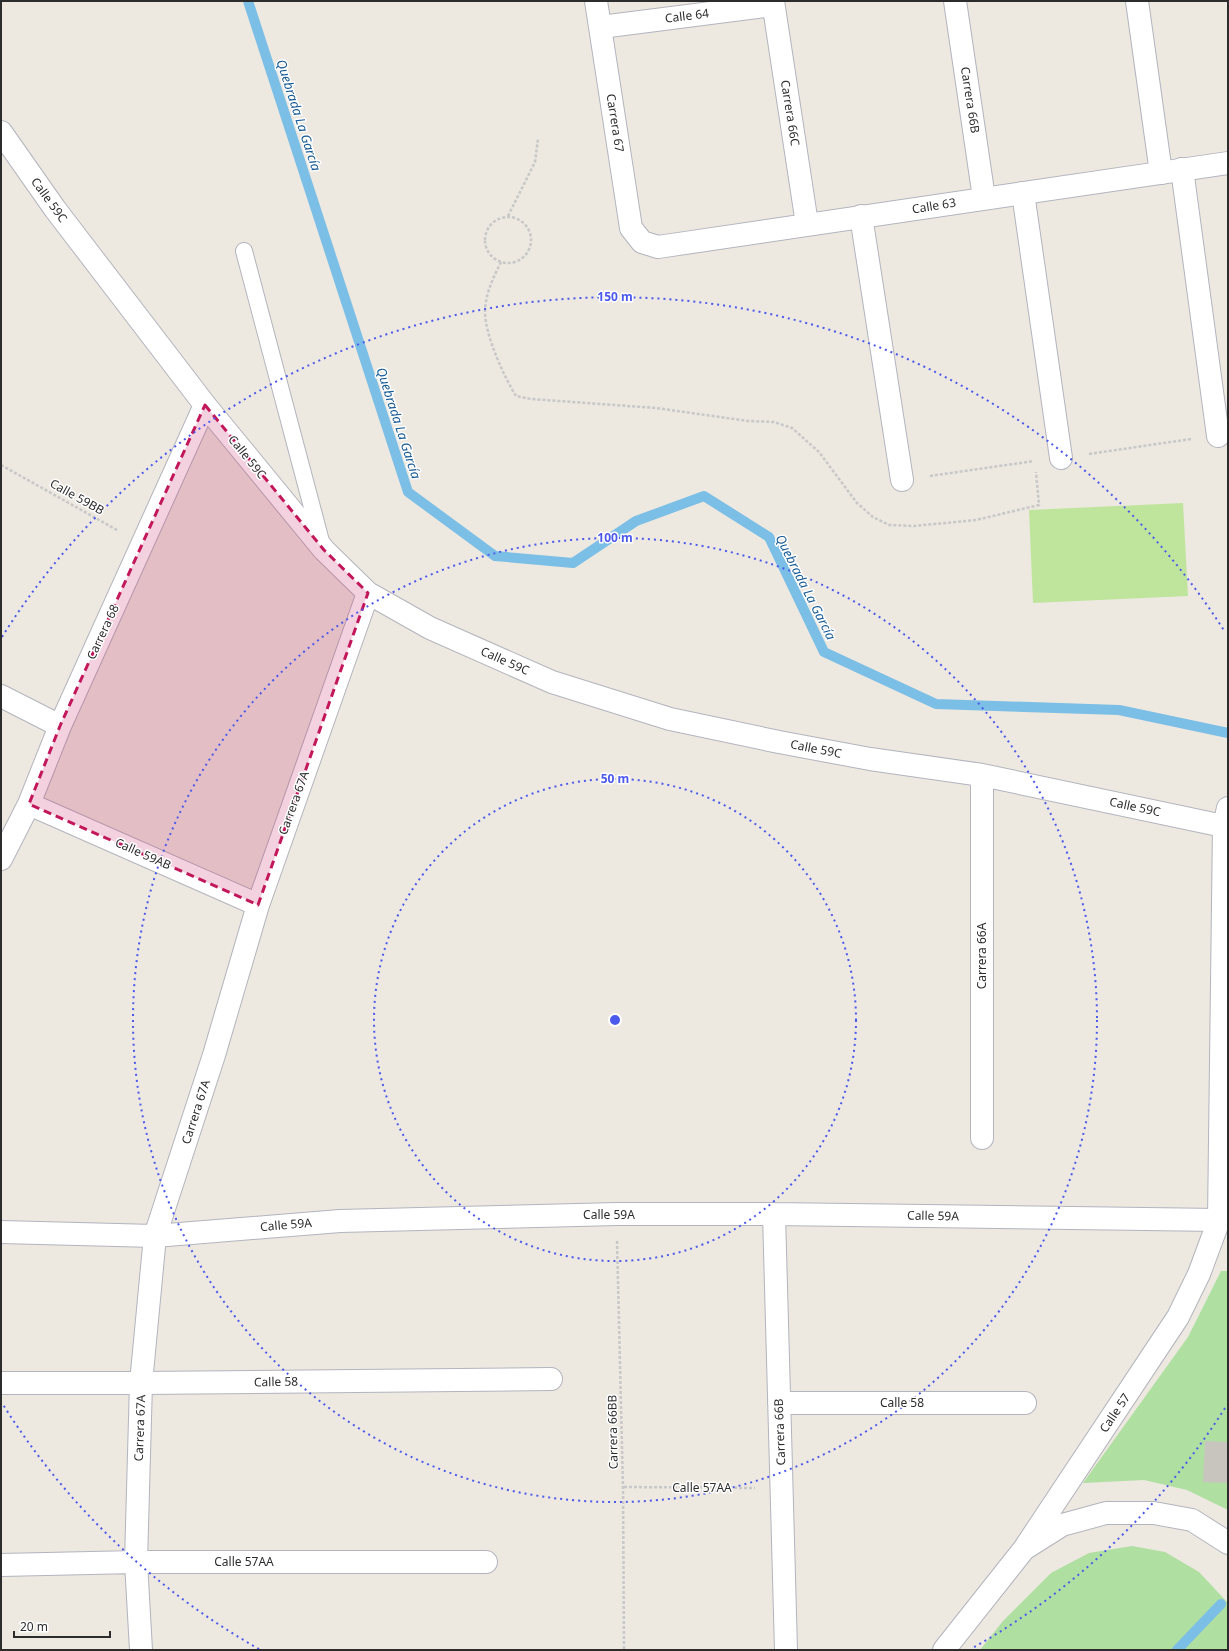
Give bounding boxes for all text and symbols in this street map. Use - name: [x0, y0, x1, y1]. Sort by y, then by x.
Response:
- street label: Calle 64: [664, 4, 710, 27]
- water label: Quebrada La García: [272, 57, 326, 174]
- street label: Carrera 66B: [957, 66, 984, 134]
- street label: Carrera 66C: [777, 79, 804, 148]
- street label: Carrera 67: [602, 92, 629, 154]
- street label: Calle 59C: [27, 174, 72, 226]
- street label: Calle 63: [911, 194, 957, 217]
- text: 150 m: [597, 288, 633, 305]
- water label: Quebrada La García: [372, 365, 426, 482]
- street label: Calle 59C: [225, 431, 271, 482]
- street label: Calle 59BB: [47, 475, 108, 519]
- text: 100 m: [597, 529, 633, 546]
- water label: Quebrada La García: [772, 531, 841, 643]
- street label: Carrera 68: [82, 601, 123, 662]
- street label: Calle 59C: [478, 642, 533, 679]
- street label: Calle 59C: [789, 735, 843, 762]
- street label: Carrera 67A: [274, 768, 313, 837]
- text: 50 m: [601, 770, 629, 787]
- street label: Calle 59C: [1108, 793, 1163, 820]
- street label: Calle 59AB: [113, 834, 174, 874]
- street label: Carrera 66A: [973, 922, 990, 989]
- centre of rings: [608, 1013, 622, 1027]
- street label: Carrera 67A: [177, 1077, 214, 1146]
- street label: Calle 59A: [583, 1206, 635, 1223]
- street label: Calle 59A: [907, 1207, 959, 1224]
- street label: Calle 59A: [259, 1214, 313, 1235]
- street label: Calle 58: [254, 1373, 298, 1390]
- street label: Calle 57: [1095, 1390, 1134, 1436]
- street label: Carrera 67A: [130, 1394, 149, 1462]
- street label: Carrera 66BB: [603, 1394, 622, 1469]
- street label: Calle 58: [880, 1394, 924, 1411]
- street label: Carrera 66B: [770, 1398, 789, 1466]
- street label: Calle 57AA: [672, 1479, 732, 1496]
- street label: Calle 57AA: [214, 1553, 274, 1570]
- scale bar: [14, 1613, 110, 1639]
- text: 20 m: [20, 1618, 48, 1635]

